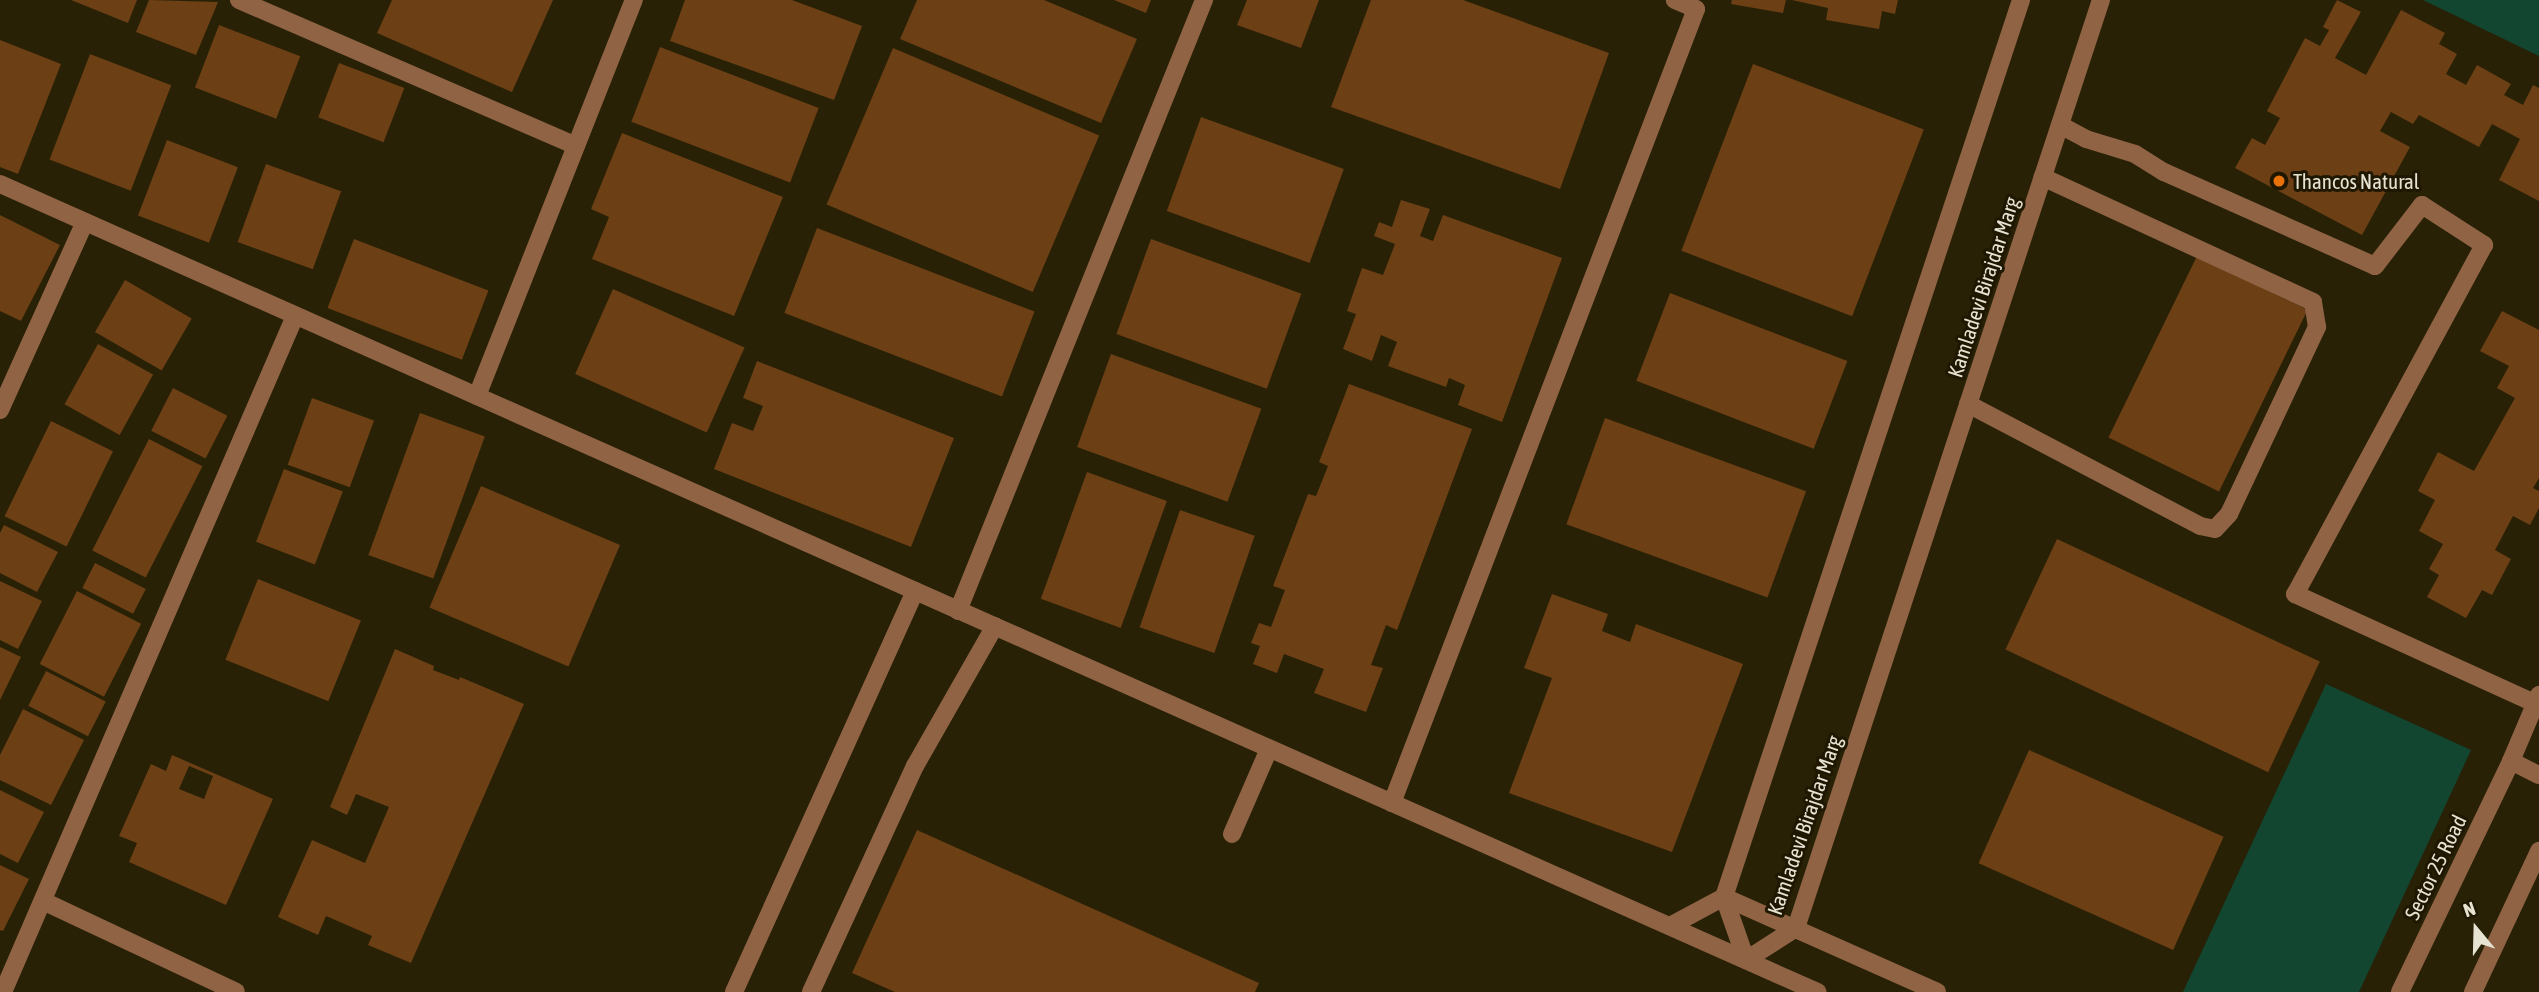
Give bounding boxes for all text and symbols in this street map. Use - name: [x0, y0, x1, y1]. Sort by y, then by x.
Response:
- place label: Thancos Natural: [2293, 168, 2419, 194]
- marker: Thancos Natural: [2271, 173, 2287, 189]
- street label: Kamladevi Birajdar Marg: [1942, 194, 2024, 380]
- street label: Kamladevi Birajdar Marg: [1761, 732, 1847, 918]
- street label: Sector 25 Road: [2399, 810, 2471, 924]
- north arrow: [2441, 894, 2511, 964]
- text: N: [2460, 897, 2478, 921]

